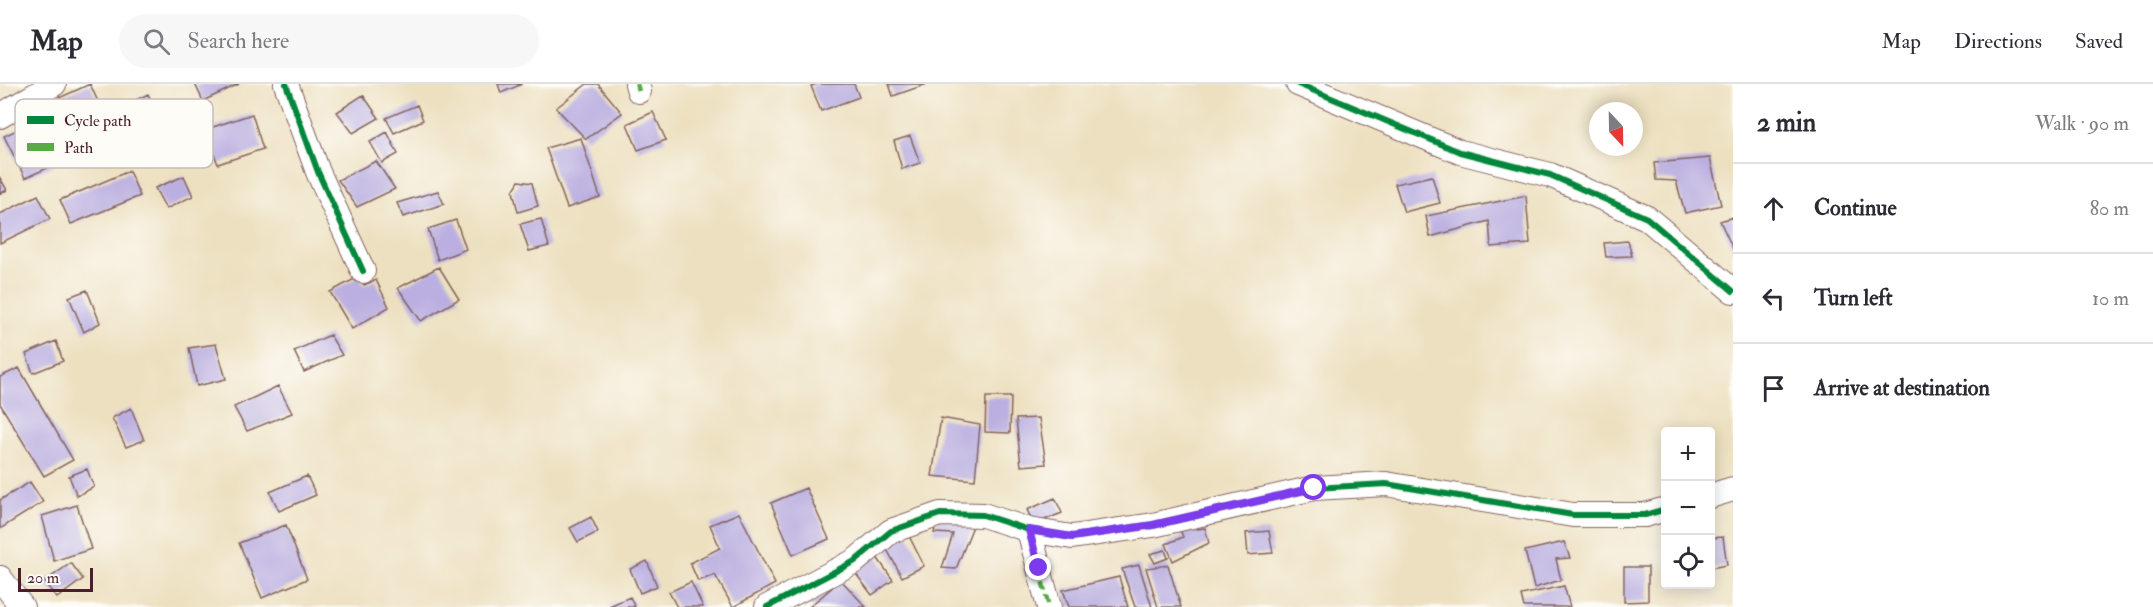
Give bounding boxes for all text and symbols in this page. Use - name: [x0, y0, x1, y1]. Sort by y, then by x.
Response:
- search box: [119, 14, 539, 68]
- text: Map: [30, 24, 83, 59]
- icon: search: [140, 25, 173, 58]
- text: Search here: [188, 27, 289, 55]
- text: Map: [1881, 28, 1921, 55]
- text: Directions: [1954, 28, 2042, 55]
- text: Saved: [2075, 28, 2123, 55]
- legend: [15, 99, 213, 168]
- north arrow: [1589, 102, 1643, 156]
- text: 2 min: [1757, 107, 1816, 139]
- text: Cycle path: [64, 111, 132, 132]
- text: Walk · 90 m: [2035, 111, 2129, 136]
- text: Path: [64, 138, 94, 158]
- icon: ahead: [1757, 192, 1790, 225]
- text: Continue: [1814, 194, 1897, 222]
- text: 80 m: [2090, 196, 2129, 221]
- icon: left: [1757, 282, 1790, 315]
- text: Turn left: [1814, 284, 1893, 312]
- text: 10 m: [2092, 286, 2129, 311]
- icon: arrive: [1757, 372, 1790, 405]
- text: Arrive at destination: [1814, 374, 1990, 402]
- map controls: [1661, 427, 1715, 589]
- button: +: [1661, 427, 1715, 481]
- route start: [1300, 474, 1326, 500]
- button: −: [1661, 481, 1715, 535]
- button: locate: [1661, 535, 1715, 589]
- route end: [1025, 554, 1051, 580]
- scale bar: [18, 565, 93, 592]
- text: 20 m: [27, 568, 59, 588]

